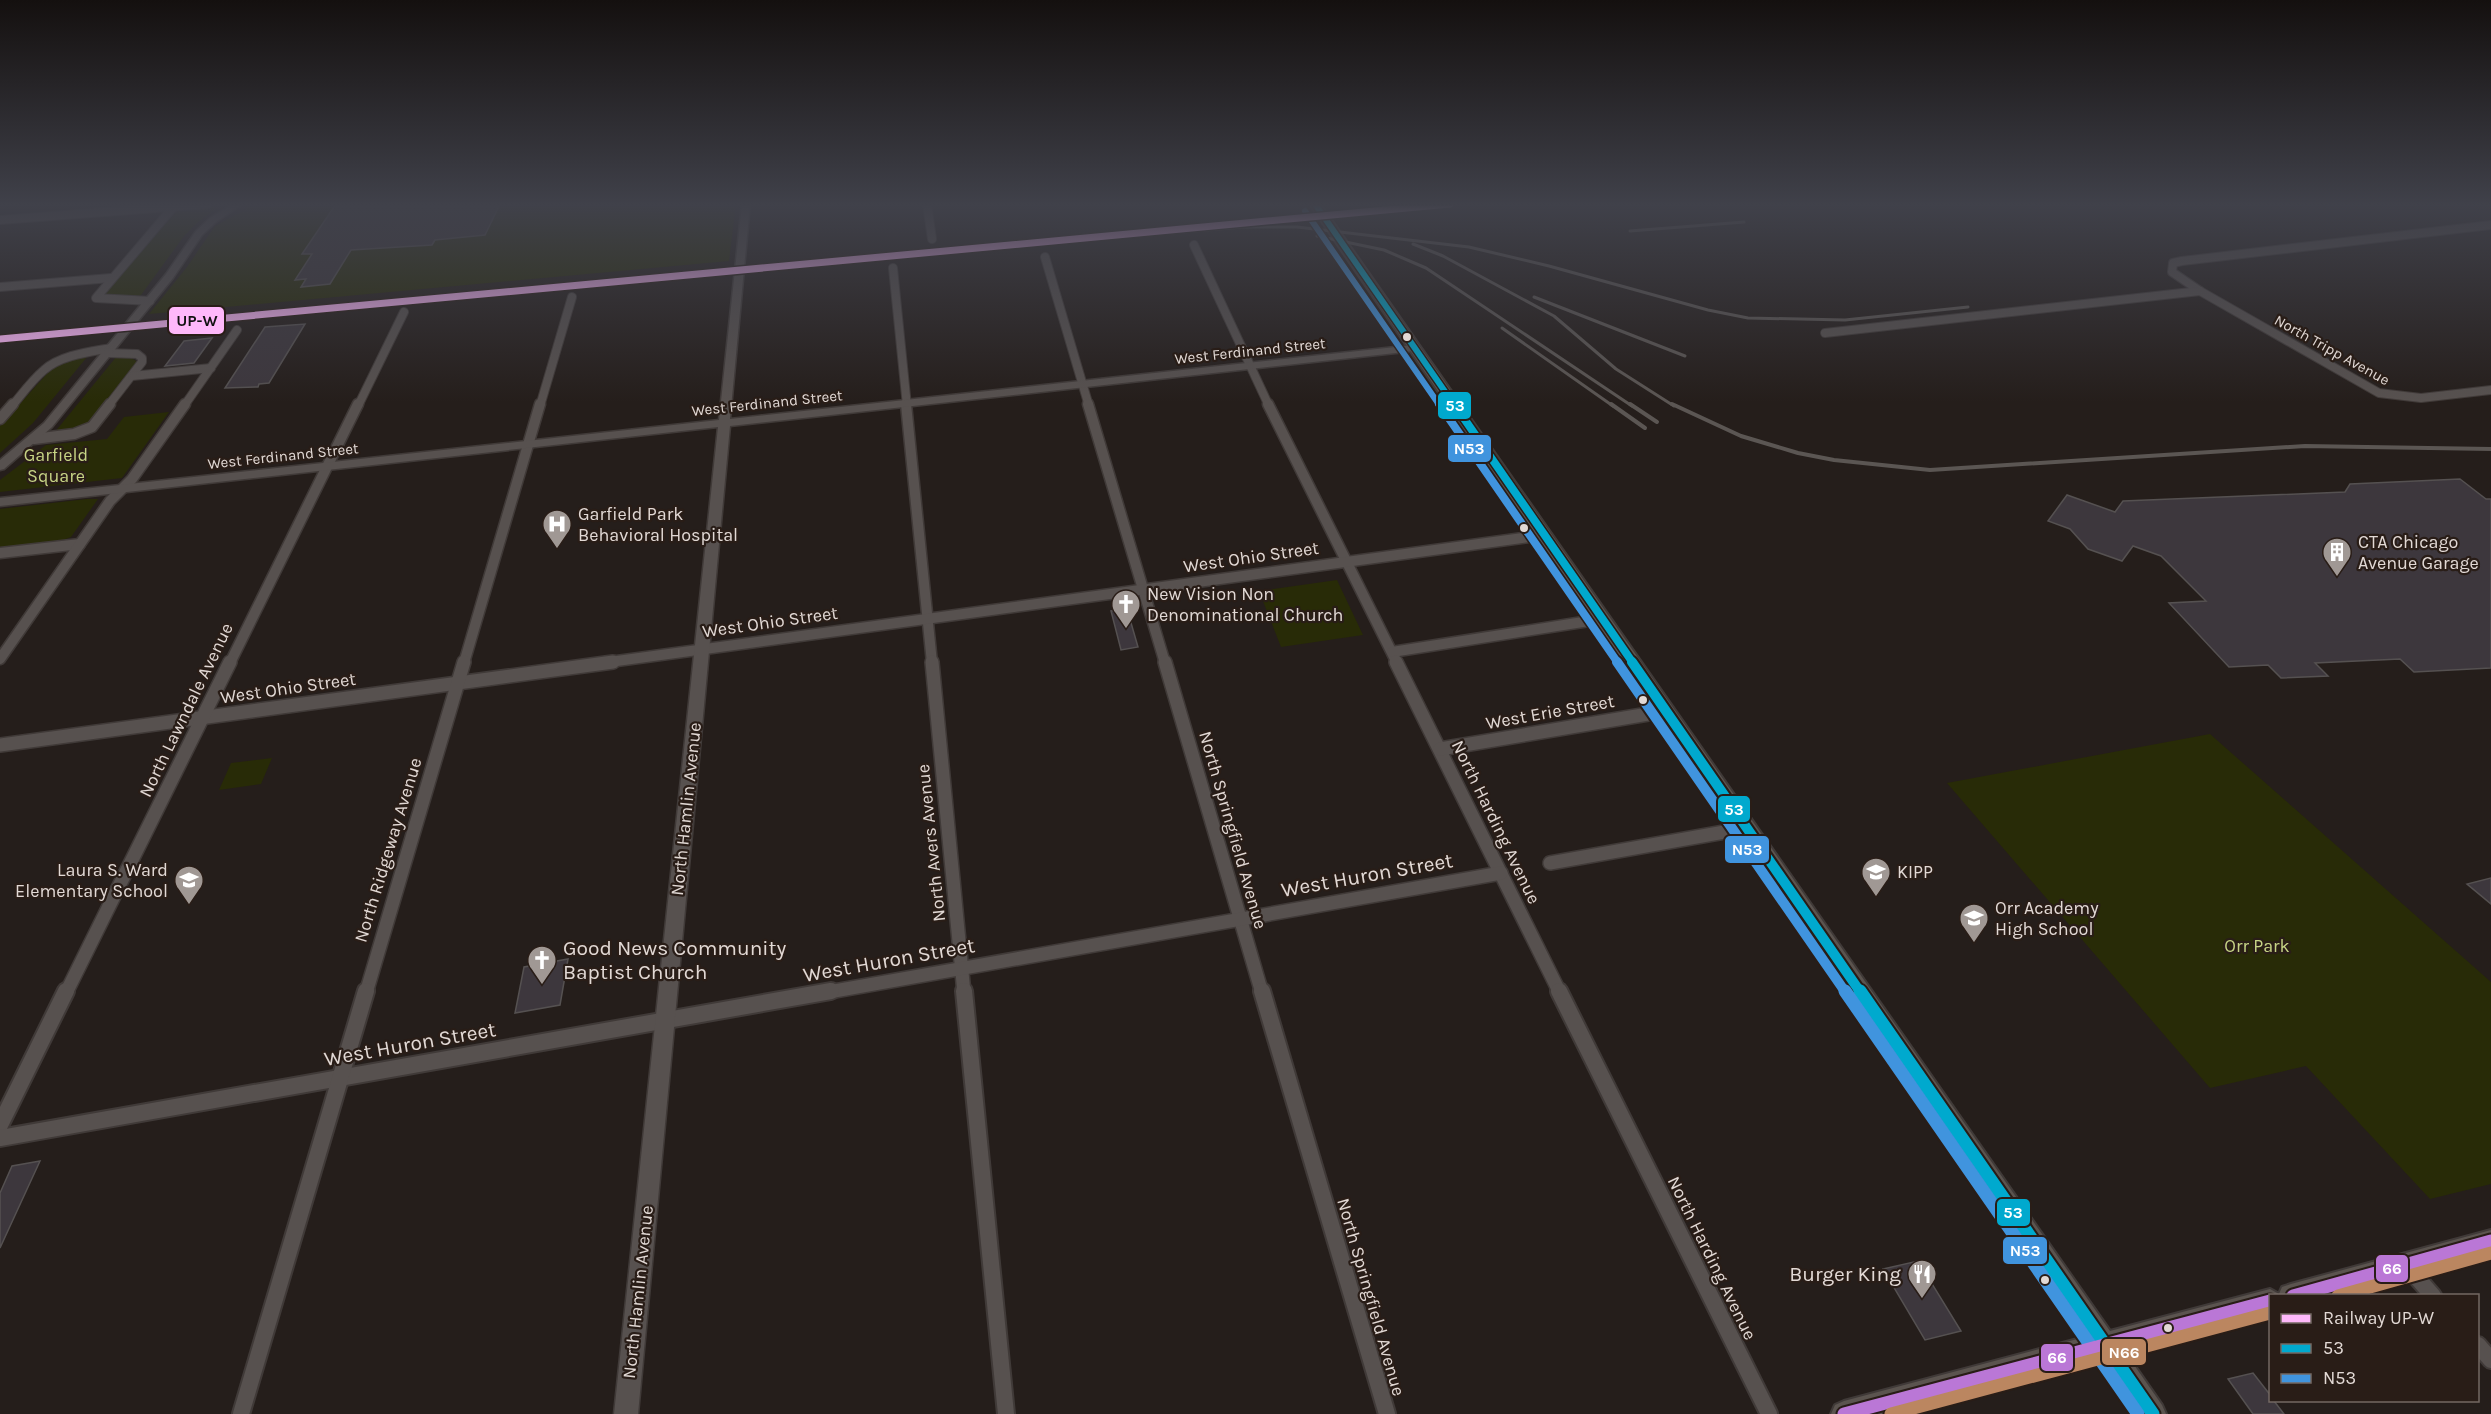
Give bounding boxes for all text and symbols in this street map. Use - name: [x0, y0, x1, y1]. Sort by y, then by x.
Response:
- line badge: UP-W: [168, 306, 225, 335]
- text: UP-W: [176, 311, 218, 330]
- street label: North Tripp Avenue: [2271, 311, 2393, 389]
- unlabelled marker: [1401, 331, 1413, 343]
- street label: West Ferdinand Street: [1174, 334, 1327, 368]
- street label: West Ferdinand Street: [691, 386, 844, 420]
- line badge: 53: [1437, 391, 1472, 420]
- text: 53: [1445, 396, 1465, 415]
- line badge: N53: [1447, 434, 1492, 463]
- street label: West Ferdinand Street: [207, 439, 360, 473]
- text: N53: [1454, 439, 1484, 458]
- park label: Garfield Square: [24, 444, 88, 487]
- place label: Garfield Park Behavioral Hospital: [578, 503, 738, 546]
- hospital icon: Garfield Park Behavioral Hospital: [541, 508, 573, 550]
- unlabelled marker: [1518, 522, 1530, 534]
- place label: CTA Chicago Avenue Garage: [2358, 531, 2479, 574]
- building icon: CTA Chicago Avenue Garage: [2321, 536, 2353, 578]
- street label: West Ohio Street: [1182, 537, 1320, 577]
- place label: New Vision Non Denominational Church: [1147, 583, 1343, 626]
- church icon: New Vision Non Denominational Church: [1110, 588, 1142, 630]
- street label: West Ohio Street: [701, 602, 839, 642]
- street label: North Lawndale Avenue: [134, 619, 238, 801]
- street label: West Ohio Street: [219, 668, 357, 708]
- street label: West Erie Street: [1484, 690, 1616, 734]
- unlabelled marker: [1637, 694, 1649, 706]
- street label: North Hamlin Avenue: [666, 721, 706, 897]
- street label: North Springfield Avenue: [1194, 728, 1272, 932]
- street label: North Harding Avenue: [1447, 736, 1545, 908]
- street label: North Ridgeway Avenue: [349, 755, 427, 945]
- street label: North Avers Avenue: [912, 763, 950, 923]
- line badge: 53: [1717, 795, 1751, 823]
- text: 53: [1724, 800, 1744, 819]
- line badge: N53: [1724, 835, 1770, 864]
- text: N53: [1732, 840, 1762, 859]
- street label: West Huron Street: [1279, 848, 1455, 902]
- school or university icon: KIPP: [1860, 856, 1892, 898]
- place label: Laura S. Ward Elementary School: [15, 859, 168, 902]
- place label: KIPP: [1897, 861, 1933, 883]
- school or university icon: Laura S. Ward Elementary School: [173, 864, 205, 906]
- place label: Orr Academy High School: [1995, 897, 2099, 940]
- school or university icon: Orr Academy High School: [1958, 902, 1990, 944]
- street label: West Huron Street: [801, 933, 977, 987]
- park label: Orr Park: [2224, 935, 2290, 957]
- place label: Good News Community Baptist Church: [563, 936, 786, 984]
- church icon: Good News Community Baptist Church: [526, 944, 558, 986]
- street label: West Huron Street: [322, 1017, 498, 1071]
- street label: North Harding Avenue: [1663, 1172, 1761, 1344]
- street label: North Springfield Avenue: [1332, 1195, 1410, 1399]
- line badge: 53: [1996, 1198, 2031, 1227]
- text: 53: [2003, 1203, 2023, 1222]
- street label: North Hamlin Avenue: [618, 1204, 658, 1380]
- line badge: N53: [2002, 1236, 2048, 1265]
- text: N53: [2010, 1241, 2040, 1260]
- line badge: 66: [2375, 1254, 2409, 1283]
- restaurant icon: Burger King: [1906, 1258, 1938, 1300]
- text: 66: [2382, 1259, 2402, 1278]
- place label: Burger King: [1789, 1262, 1901, 1286]
- unlabelled marker: [2039, 1274, 2051, 1286]
- legend: [2269, 1294, 2479, 1402]
- text: Railway UP-W: [2323, 1307, 2434, 1329]
- unlabelled marker: [2162, 1322, 2174, 1334]
- text: 53: [2323, 1337, 2344, 1359]
- line badge: N66: [2101, 1338, 2147, 1366]
- line badge: 66: [2040, 1343, 2074, 1372]
- text: N66: [2109, 1343, 2139, 1362]
- text: 66: [2047, 1348, 2067, 1367]
- text: N53: [2323, 1367, 2356, 1389]

